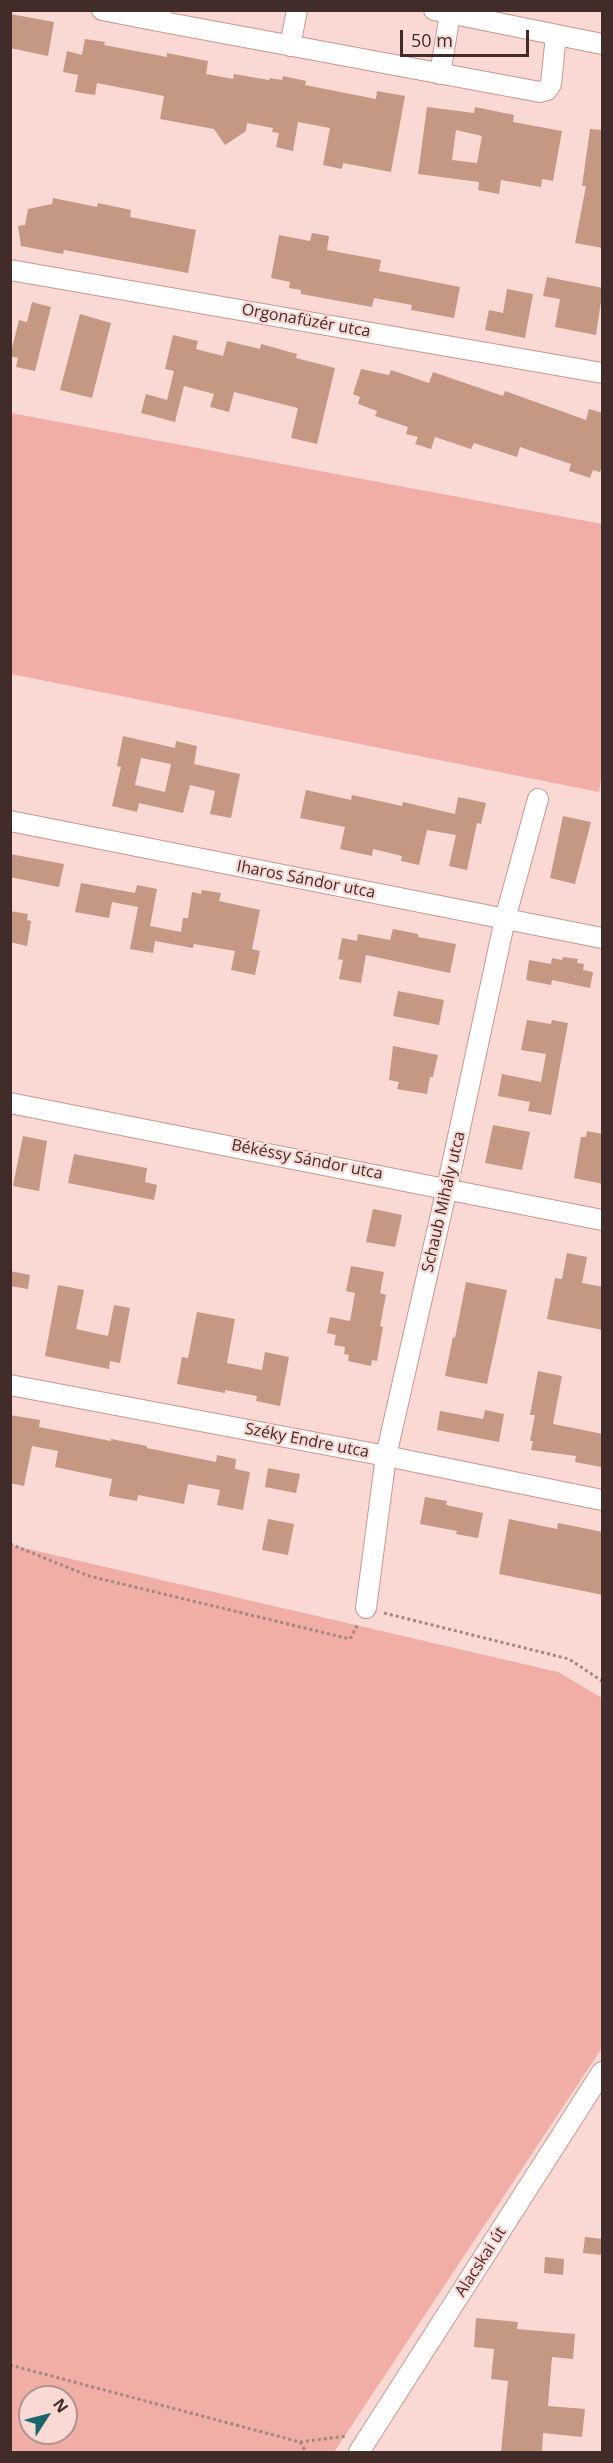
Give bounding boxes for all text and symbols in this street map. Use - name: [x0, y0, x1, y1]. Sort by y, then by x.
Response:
- scale bar: [403, 18, 532, 56]
- text: 50 m: [411, 28, 453, 52]
- street label: Orgonafüzér utca: [240, 300, 372, 342]
- street label: Iharos Sándor utca: [235, 857, 377, 903]
- street label: Schaub Mihály utca: [418, 1130, 470, 1274]
- street label: Békéssy Sándor utca: [230, 1136, 384, 1184]
- street label: Széky Endre utca: [243, 1420, 371, 1462]
- street label: Alacskai út: [451, 2223, 511, 2301]
- north arrow: [18, 2385, 78, 2445]
- text: N: [48, 2394, 74, 2417]

